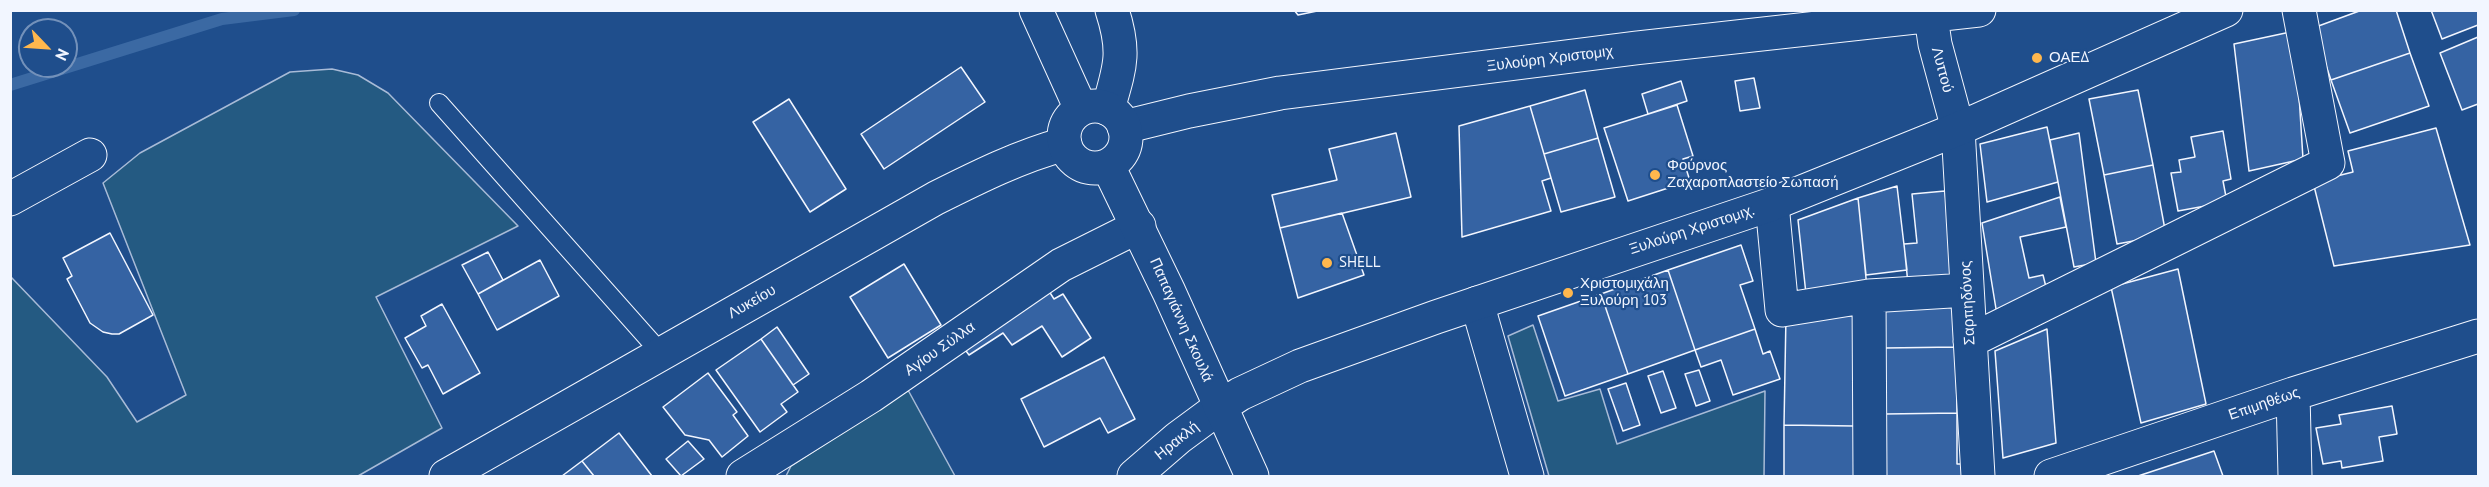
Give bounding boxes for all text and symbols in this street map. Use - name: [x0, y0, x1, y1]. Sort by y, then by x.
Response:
- north arrow: [18, 18, 78, 78]
- street label: Ξυλούρη Χριστομιχ: [1486, 42, 1614, 76]
- street label: Λυττού: [1927, 45, 1957, 95]
- text: N: [51, 46, 74, 64]
- place label: ΟΑΕΔ: [2049, 49, 2089, 67]
- marker: ΟΑΕΔ: [2030, 51, 2044, 65]
- place label: Φούρνος Ζαχαροπλαστείο Σωπασή: [1667, 157, 1839, 192]
- marker: Φούρνος Ζαχαροπλαστείο Σωπασή: [1648, 168, 1662, 182]
- street label: Ξυλούρη Χριστομιχ.: [1627, 201, 1757, 259]
- place label: SHELL: [1339, 254, 1381, 272]
- street label: Παπαγιάννη Σκουλά: [1146, 255, 1216, 385]
- marker: SHELL: [1320, 256, 1334, 270]
- street label: Σαρπηδόνος: [1957, 260, 1979, 346]
- place label: Χριστομιχάλη Ξυλούρη 103: [1580, 275, 1669, 310]
- street label: Λυκείου: [725, 281, 779, 323]
- marker: Χριστομιχάλη Ξυλούρη 103: [1561, 286, 1575, 300]
- street label: Αγίου Σύλλα: [901, 318, 979, 380]
- street label: Επιμηθέως: [2226, 383, 2302, 425]
- street label: Ηρακλή: [1151, 418, 1203, 464]

